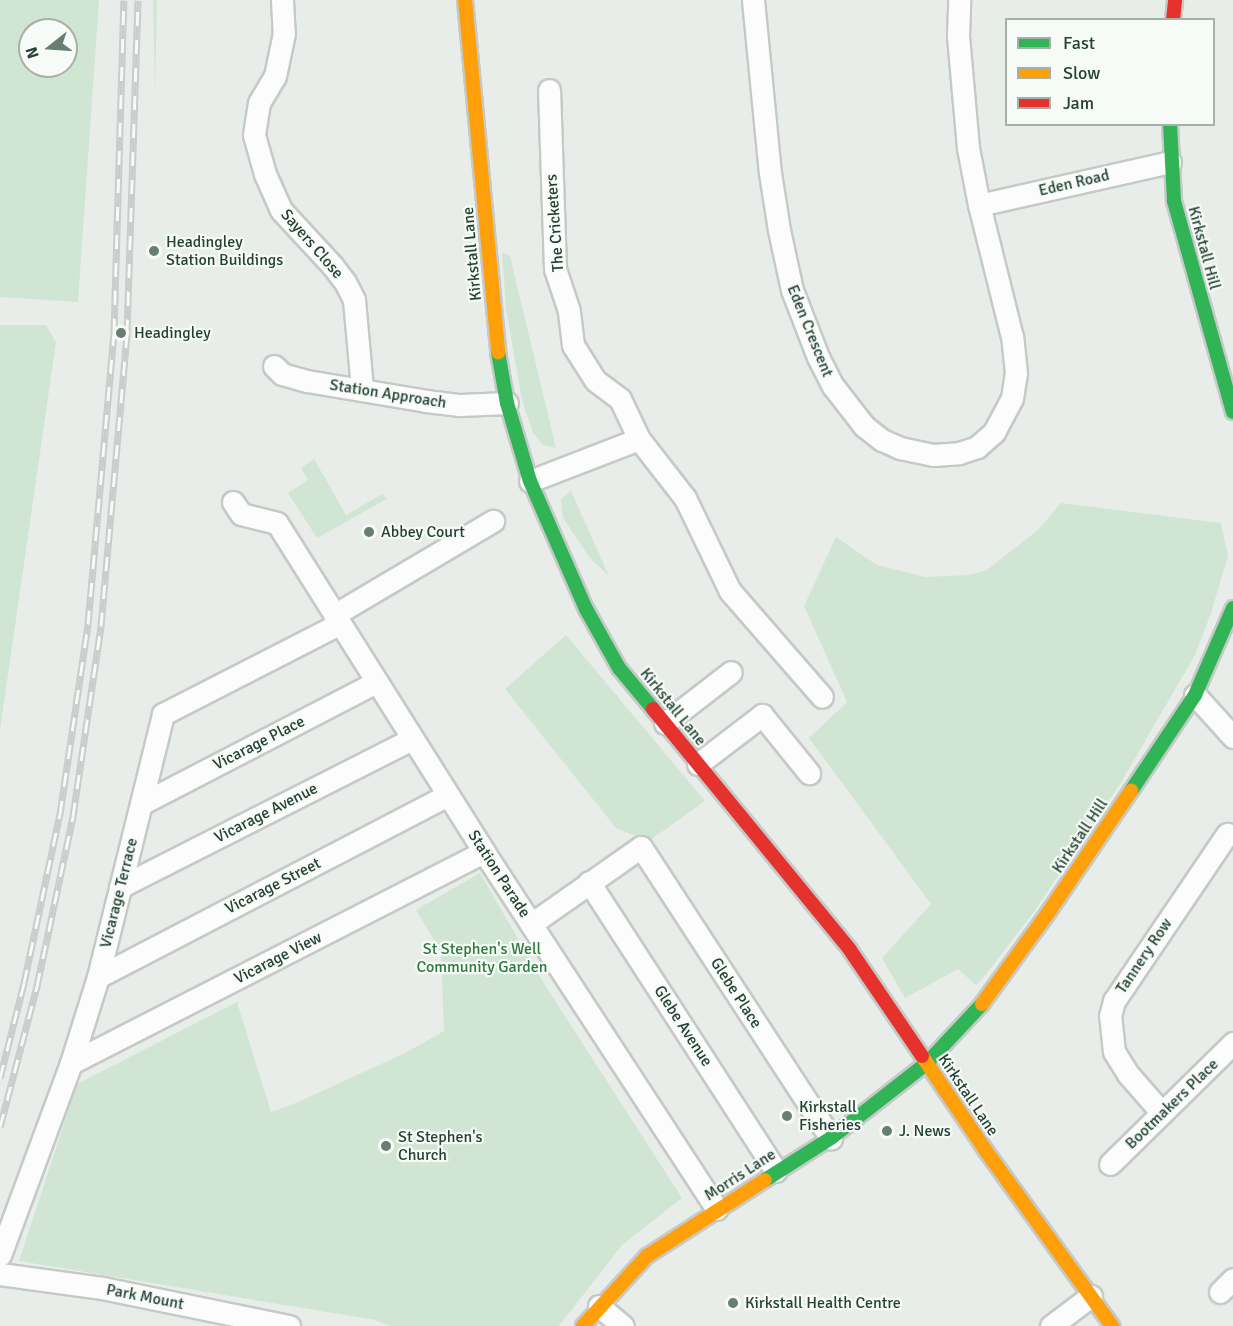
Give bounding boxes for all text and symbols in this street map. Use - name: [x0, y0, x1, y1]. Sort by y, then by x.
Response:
- north arrow: [18, 18, 78, 78]
- legend: [1005, 18, 1215, 126]
- text: Fast: [1063, 32, 1095, 54]
- text: N: [22, 44, 44, 61]
- text: Slow: [1063, 62, 1100, 84]
- text: Jam: [1063, 92, 1094, 114]
- street label: Eden Road: [1037, 166, 1111, 200]
- street label: The Cricketers: [542, 173, 568, 273]
- street label: Kirkstall Hill: [1184, 204, 1224, 292]
- street label: Sayers Close: [277, 205, 347, 283]
- street label: Kirkstall Lane: [458, 206, 486, 302]
- place label: Headingley Station Buildings: [166, 232, 283, 270]
- marker: Headingley Station Buildings: [147, 244, 161, 258]
- street label: Eden Crescent: [783, 282, 837, 380]
- place label: Headingley: [134, 323, 211, 343]
- marker: Headingley: [112, 324, 130, 342]
- street label: Station Approach: [328, 375, 448, 413]
- place label: Abbey Court: [381, 522, 465, 542]
- marker: Abbey Court: [362, 525, 376, 539]
- street label: Kirkstall Lane: [636, 664, 710, 750]
- street label: Vicarage Place: [210, 712, 308, 774]
- street label: Vicarage Avenue: [211, 779, 321, 847]
- street label: Kirkstall Hill: [1048, 795, 1112, 877]
- street label: Station Parade: [464, 827, 534, 921]
- street label: Vicarage Terrace: [96, 836, 142, 950]
- street label: Vicarage Street: [222, 854, 324, 918]
- street label: Tannery Row: [1112, 915, 1176, 997]
- street label: Vicarage View: [231, 928, 325, 988]
- park label: St Stephen's Well Community Garden: [416, 939, 548, 977]
- street label: Glebe Place: [706, 954, 766, 1032]
- street label: Glebe Avenue: [650, 982, 716, 1070]
- street label: Kirkstall Lane: [934, 1051, 1002, 1139]
- street label: Bootmakers Place: [1121, 1055, 1223, 1153]
- place label: Kirkstall Fisheries: [799, 1097, 861, 1135]
- marker: Kirkstall Fisheries: [780, 1109, 794, 1123]
- place label: J. News: [899, 1121, 951, 1141]
- marker: J. News: [880, 1124, 894, 1138]
- place label: St Stephen's Church: [398, 1127, 483, 1165]
- marker: St Stephen's Church: [379, 1139, 393, 1153]
- street label: Morris Lane: [701, 1145, 779, 1205]
- street label: Park Mount: [105, 1280, 185, 1314]
- place label: Kirkstall Health Centre: [745, 1293, 901, 1313]
- marker: Kirkstall Health Centre: [726, 1296, 740, 1310]

